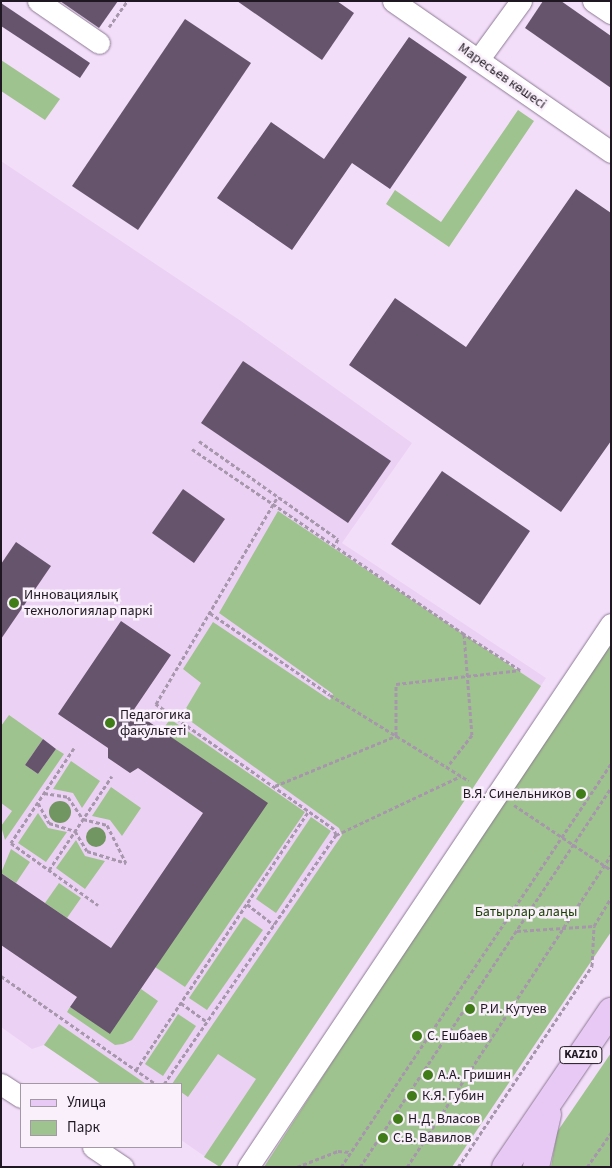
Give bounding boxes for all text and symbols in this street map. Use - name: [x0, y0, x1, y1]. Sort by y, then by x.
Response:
- street label: Маресьев көшесі: [455, 39, 549, 113]
- place label: Инновациялық технологиялар паркі: [24, 587, 153, 620]
- marker: Инновациялық технологиялар паркі: [8, 597, 20, 609]
- place label: Педагогика факультеті: [120, 707, 191, 740]
- marker: Педагогика факультеті: [104, 717, 116, 729]
- place label: В.Я. Синельников: [463, 786, 571, 802]
- marker: В.Я. Синельников: [575, 788, 587, 800]
- park label: Батырлар алаңы: [475, 904, 577, 920]
- place label: Р.И. Кутуев: [480, 1001, 547, 1017]
- marker: Р.И. Кутуев: [464, 1003, 476, 1015]
- place label: С. Ешбаев: [427, 1028, 488, 1044]
- marker: С. Ешбаев: [411, 1030, 423, 1042]
- road number: KAZ10: [558, 1046, 604, 1064]
- place label: А.А. Гришин: [438, 1067, 511, 1083]
- marker: А.А. Гришин: [422, 1069, 434, 1081]
- legend: [20, 1083, 182, 1148]
- place label: К.Я. Губин: [422, 1088, 484, 1104]
- marker: К.Я. Губин: [406, 1090, 418, 1102]
- text: Улица: [67, 1092, 106, 1113]
- place label: Н.Д. Власов: [408, 1111, 480, 1127]
- marker: Н.Д. Власов: [392, 1113, 404, 1125]
- text: Парк: [67, 1117, 100, 1138]
- place label: С.В. Вавилов: [393, 1130, 471, 1146]
- marker: С.В. Вавилов: [377, 1132, 389, 1144]

